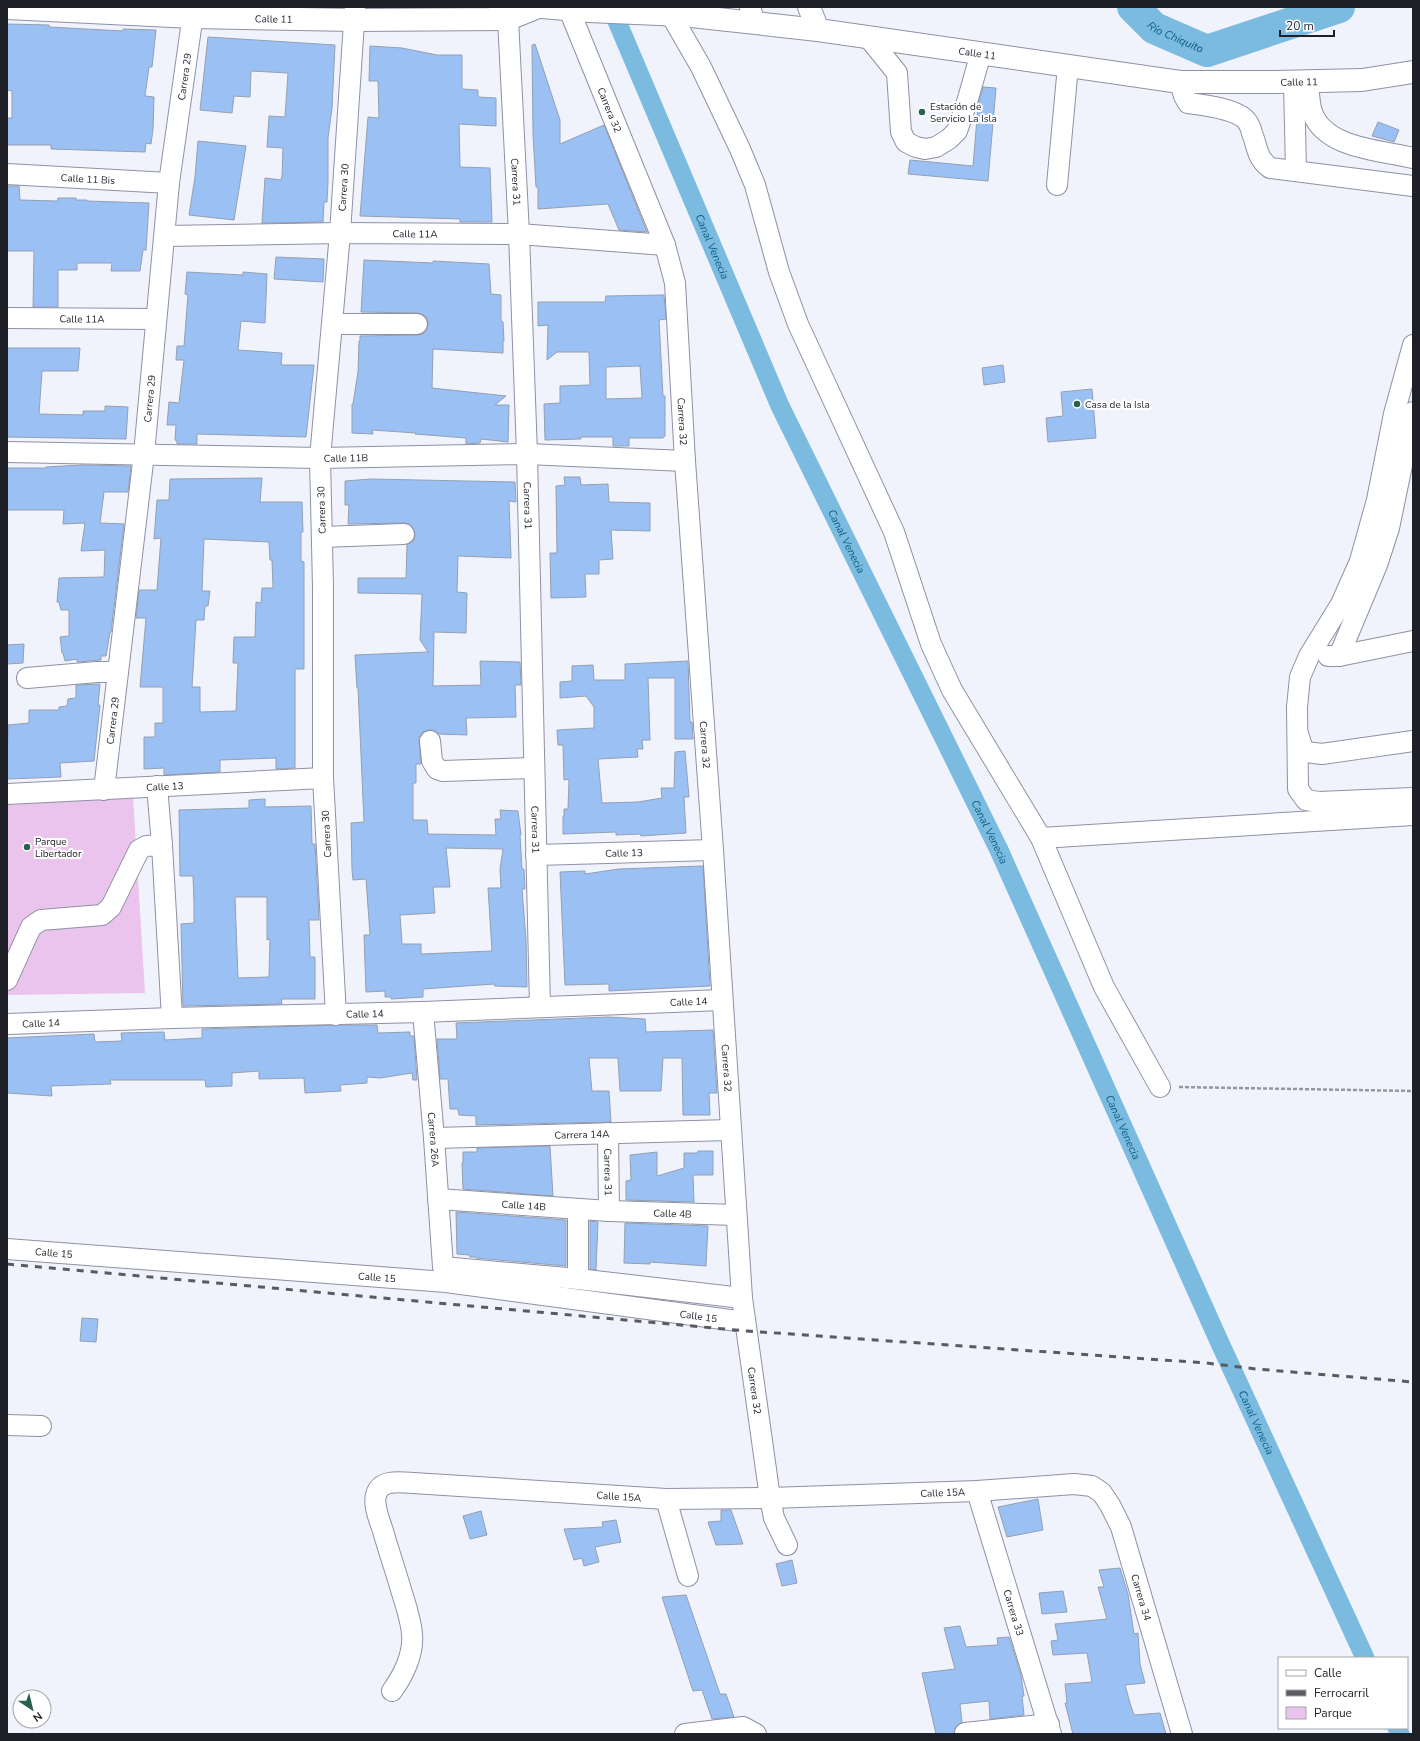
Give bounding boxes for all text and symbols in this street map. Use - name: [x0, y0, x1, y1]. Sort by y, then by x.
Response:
- street label: Calle 11: [255, 12, 293, 27]
- scale bar: [1280, 12, 1334, 38]
- water label: Río Chiquito: [1144, 18, 1206, 57]
- text: 20 m: [1286, 18, 1314, 34]
- street label: Calle 11: [957, 44, 997, 63]
- street label: Carrera 29: [175, 52, 195, 101]
- street label: Calle 11: [1280, 75, 1318, 90]
- street label: Carrera 32: [593, 85, 624, 135]
- place label: Estación de Servicio La Isla: [930, 100, 997, 126]
- marker: Estación de Servicio La Isla: [917, 107, 927, 117]
- street label: Carrera 31: [507, 158, 524, 206]
- street label: Carrera 30: [335, 163, 353, 212]
- street label: Calle 11 Bis: [60, 171, 115, 188]
- water label: Canal Venecia: [691, 212, 732, 282]
- street label: Calle 11A: [392, 227, 438, 242]
- street label: Calle 11A: [59, 312, 105, 327]
- street label: Carrera 29: [141, 374, 159, 423]
- street label: Carrera 32: [673, 397, 690, 446]
- place label: Casa de la Isla: [1085, 398, 1150, 412]
- marker: Casa de la Isla: [1072, 399, 1082, 409]
- street label: Calle 11B: [324, 451, 369, 466]
- street label: Carrera 31: [520, 482, 535, 530]
- street label: Carrera 30: [314, 486, 330, 534]
- water label: Canal Venecia: [824, 507, 868, 576]
- street label: Carrera 29: [103, 696, 123, 745]
- street label: Carrera 32: [696, 720, 713, 769]
- street label: Calle 13: [146, 779, 184, 795]
- water label: Canal Venecia: [967, 797, 1011, 867]
- street label: Carrera 31: [527, 805, 542, 854]
- street label: Carrera 30: [319, 810, 335, 858]
- place label: Parque Libertador: [35, 835, 82, 861]
- marker: Parque Libertador: [22, 842, 32, 852]
- street label: Calle 13: [605, 846, 643, 861]
- street label: Calle 14: [670, 995, 708, 1010]
- street label: Calle 14: [346, 1007, 384, 1022]
- street label: Calle 14: [22, 1016, 60, 1031]
- street label: Carrera 32: [718, 1044, 735, 1092]
- water label: Canal Venecia: [1102, 1092, 1144, 1162]
- street label: Carrera 26A: [424, 1112, 442, 1168]
- street label: Carrera 14A: [554, 1127, 610, 1143]
- street label: Carrera 31: [600, 1148, 615, 1196]
- street label: Calle 14B: [501, 1197, 547, 1215]
- street label: Calle 4B: [653, 1206, 692, 1222]
- street label: Calle 15: [34, 1245, 73, 1262]
- street label: Calle 15: [358, 1269, 396, 1286]
- street label: Calle 15: [679, 1307, 718, 1326]
- street label: Carrera 32: [744, 1366, 764, 1415]
- water label: Canal Venecia: [1235, 1388, 1277, 1457]
- street label: Calle 15A: [920, 1485, 966, 1501]
- street label: Calle 15A: [596, 1489, 642, 1505]
- street label: Carrera 34: [1127, 1573, 1154, 1622]
- street label: Carrera 33: [999, 1588, 1027, 1638]
- legend: [1278, 1657, 1408, 1729]
- text: Calle: [1314, 1665, 1342, 1681]
- text: Ferrocarril: [1314, 1685, 1369, 1701]
- north arrow: [12, 1689, 52, 1729]
- text: Parque: [1314, 1705, 1352, 1721]
- text: N: [30, 1708, 45, 1725]

